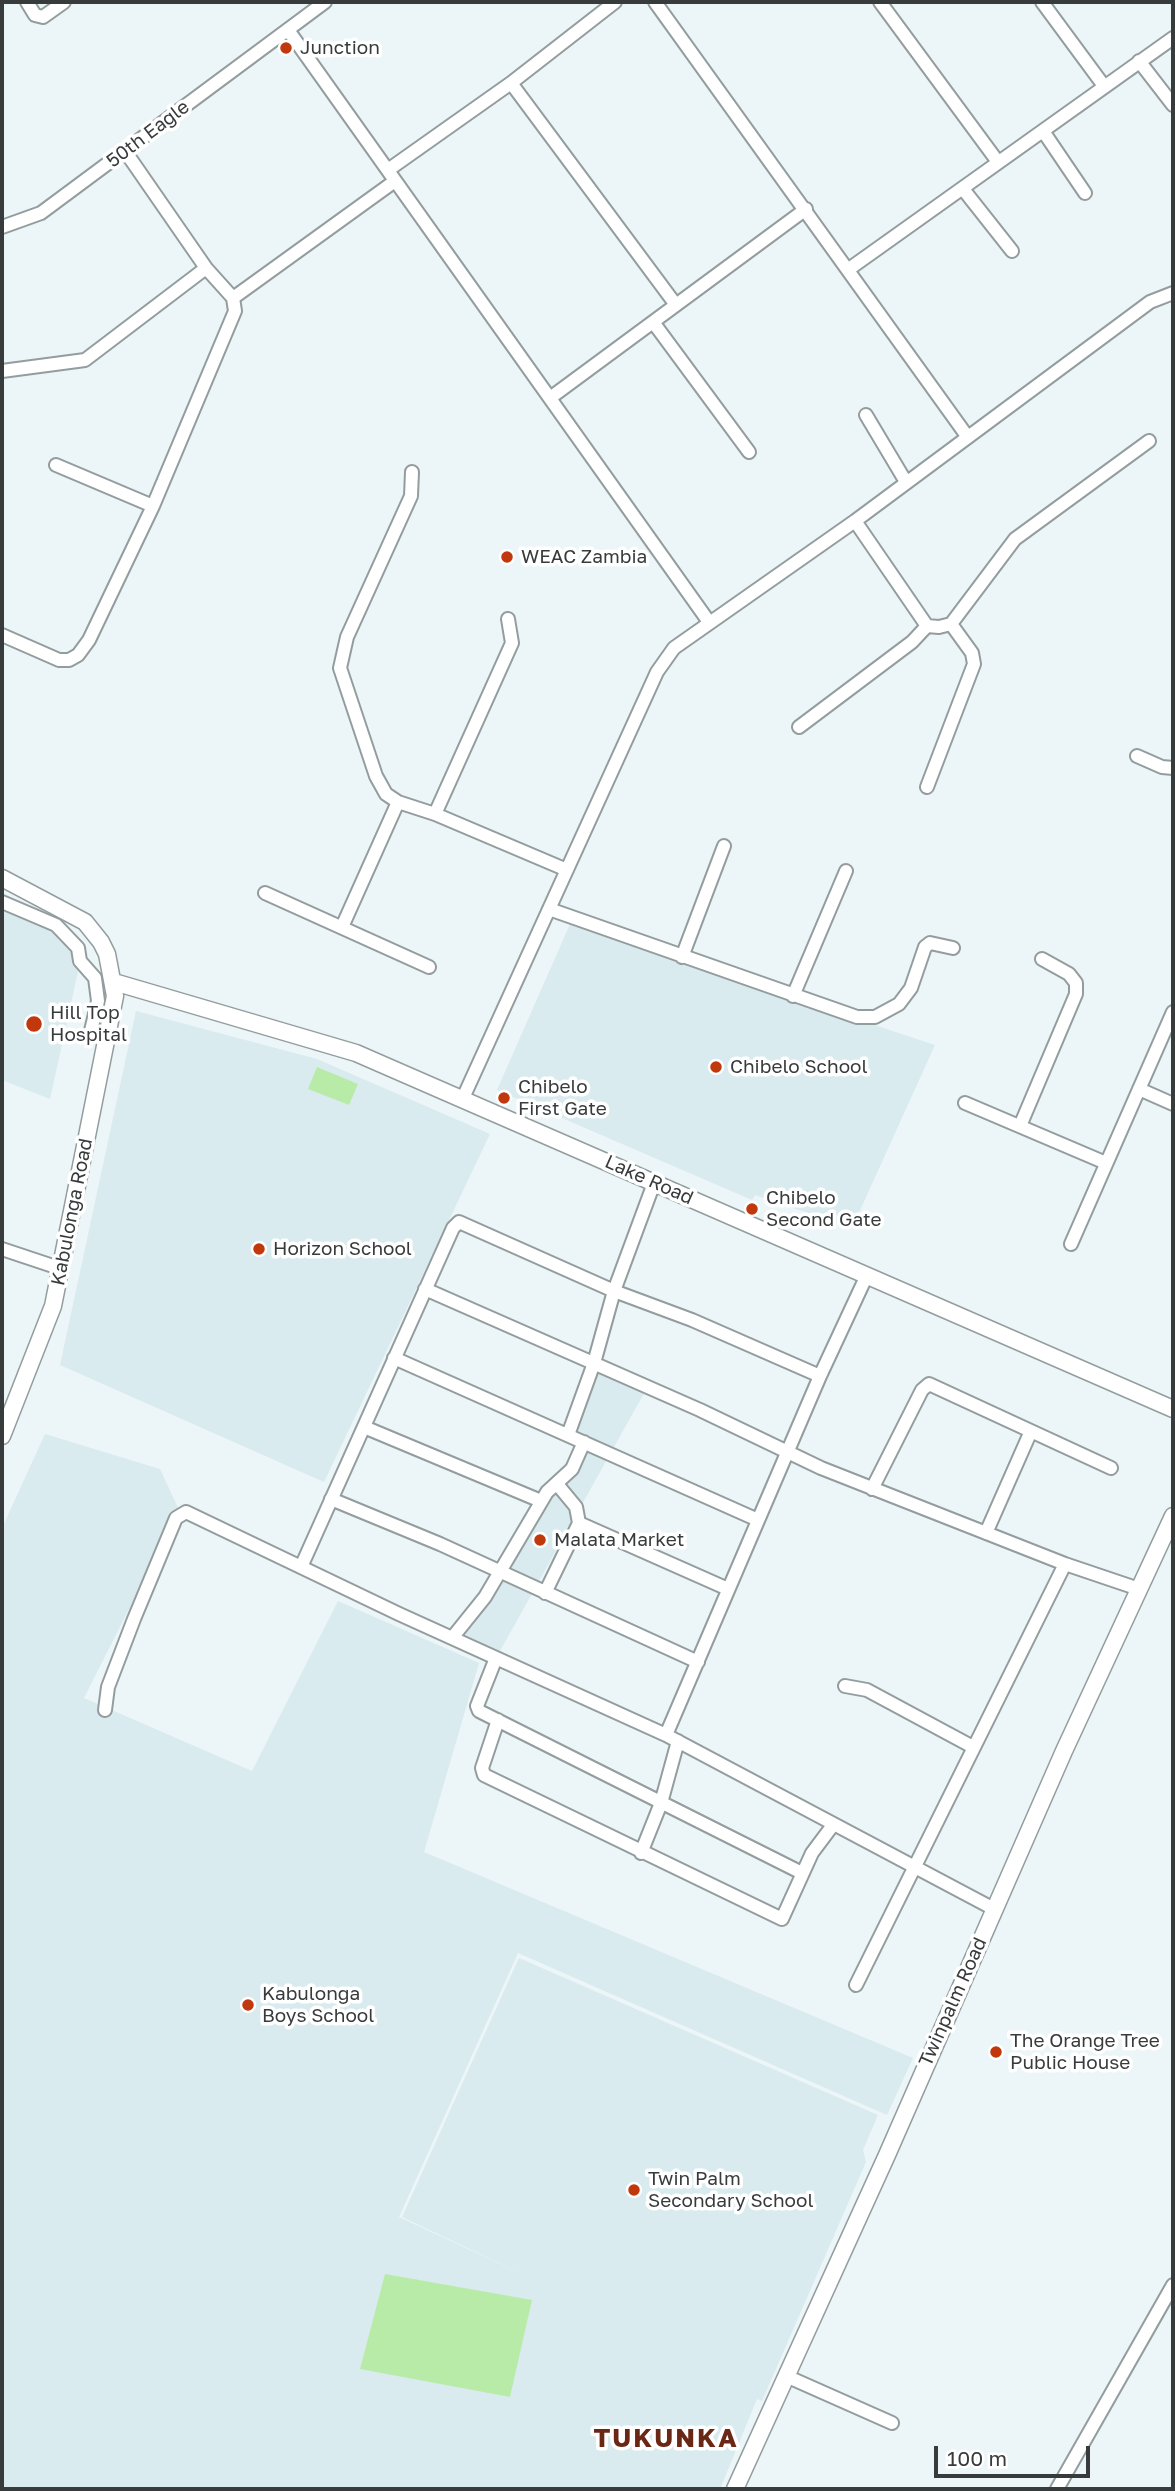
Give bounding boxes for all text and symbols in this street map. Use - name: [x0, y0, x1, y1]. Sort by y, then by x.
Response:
- place label: Junction: [300, 37, 380, 59]
- marker: Junction: [278, 40, 294, 56]
- street label: 50th Eagle: [102, 96, 194, 172]
- place label: WEAC Zambia: [521, 546, 647, 568]
- marker: WEAC Zambia: [499, 549, 515, 565]
- place label: Hill Top Hospital: [50, 1002, 127, 1046]
- marker: Hill Top Hospital: [24, 1014, 44, 1034]
- place label: Chibelo School: [730, 1056, 868, 1078]
- marker: Chibelo School: [708, 1059, 724, 1075]
- place label: Chibelo First Gate: [518, 1076, 607, 1120]
- marker: Chibelo First Gate: [496, 1090, 512, 1106]
- street label: Kabulonga Road: [47, 1136, 97, 1288]
- street label: Lake Road: [601, 1150, 697, 1210]
- place label: Chibelo Second Gate: [766, 1187, 882, 1231]
- marker: Chibelo Second Gate: [744, 1201, 760, 1217]
- place label: Horizon School: [273, 1238, 412, 1260]
- marker: Horizon School: [251, 1241, 267, 1257]
- place label: Malata Market: [554, 1529, 684, 1551]
- marker: Malata Market: [532, 1532, 548, 1548]
- street label: Twinpalm Road: [914, 1934, 992, 2070]
- place label: Kabulonga Boys School: [262, 1983, 374, 2027]
- marker: Kabulonga Boys School: [240, 1997, 256, 2013]
- place label: The Orange Tree Public House: [1010, 2030, 1160, 2074]
- marker: The Orange Tree Public House: [988, 2044, 1004, 2060]
- place label: Twin Palm Secondary School: [648, 2168, 813, 2212]
- marker: Twin Palm Secondary School: [626, 2182, 642, 2198]
- district label: TUKUNKA: [594, 2423, 738, 2455]
- scale bar: [937, 2432, 1093, 2476]
- text: 100 m: [947, 2445, 1007, 2471]

